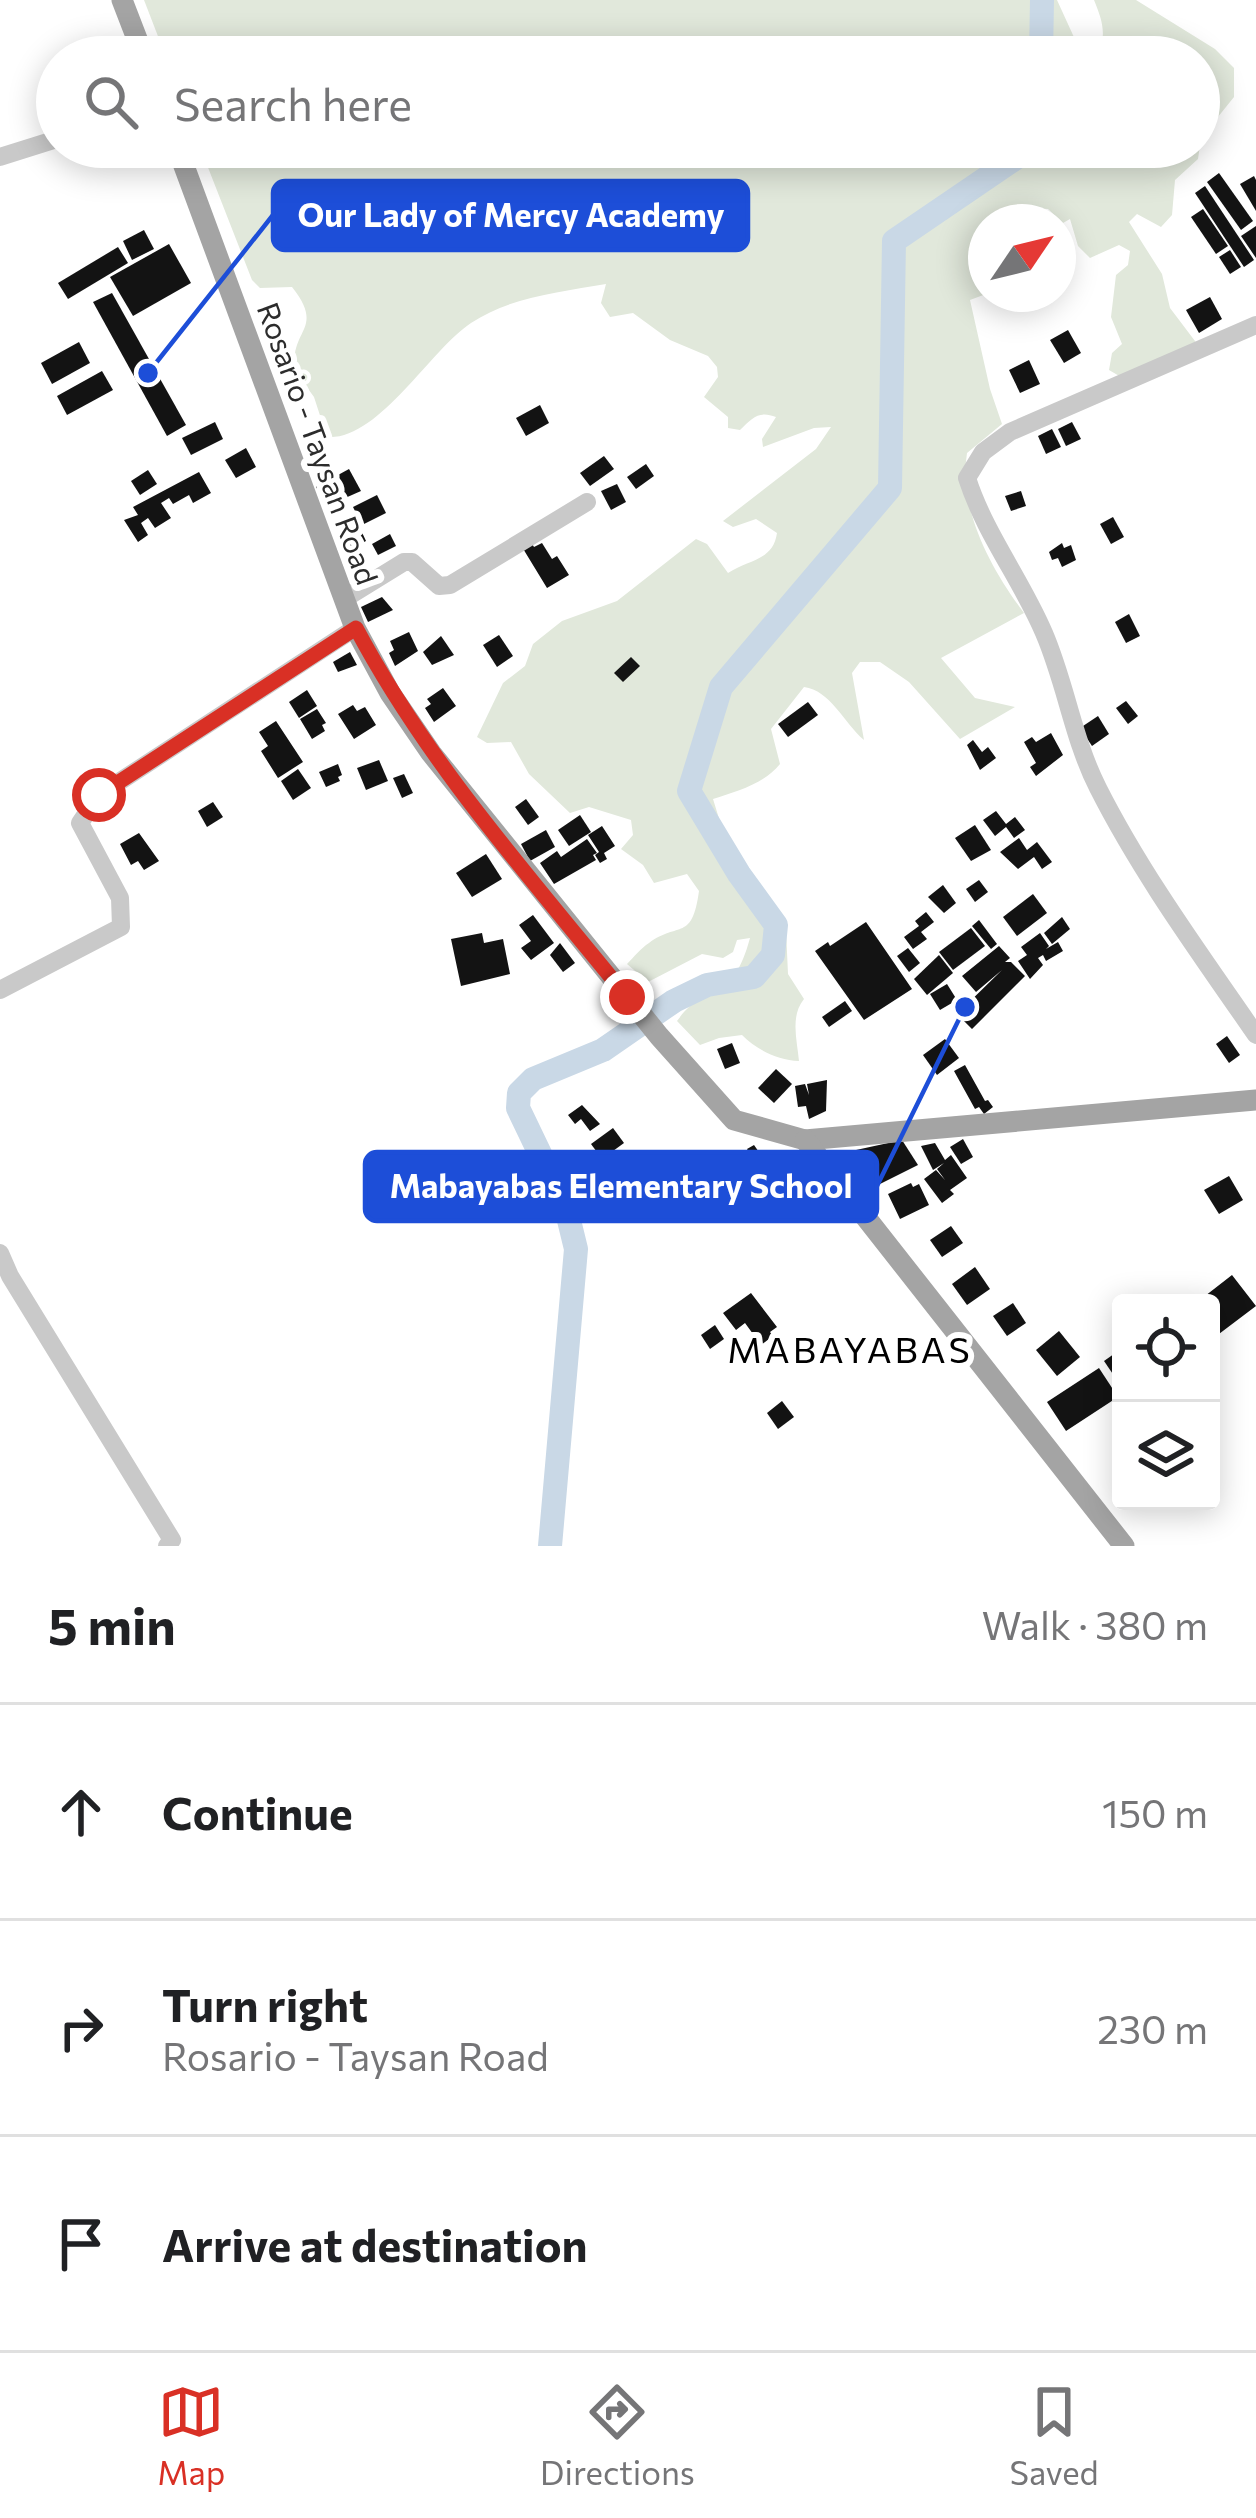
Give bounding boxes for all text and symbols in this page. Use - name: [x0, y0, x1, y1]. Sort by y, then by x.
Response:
- search box: [36, 36, 1220, 168]
- icon: search: [78, 69, 144, 135]
- text: Search here: [174, 75, 412, 130]
- callout: Our Lady of Mercy Academy: [273, 181, 748, 250]
- text: Our Lady of Mercy Academy: [297, 193, 725, 234]
- north arrow: [968, 204, 1076, 312]
- street label: Rosario - Taysan Road: [251, 297, 387, 589]
- route start: [72, 768, 126, 822]
- route end: [600, 970, 654, 1024]
- callout: Mabayabas Elementary School: [365, 1152, 877, 1221]
- text: Mabayabas Elementary School: [389, 1164, 853, 1205]
- map controls: [1112, 1294, 1220, 1510]
- button: locate: [1112, 1294, 1220, 1402]
- district label: MABAYABAS: [727, 1326, 973, 1370]
- button: layers: [1112, 1402, 1220, 1510]
- text: 5 min: [48, 1593, 176, 1656]
- text: Walk · 380 m: [982, 1600, 1208, 1648]
- icon: ahead: [48, 1779, 114, 1845]
- text: Continue: [162, 1784, 353, 1839]
- text: 150 m: [1102, 1788, 1208, 1836]
- text: Turn right: [162, 1976, 368, 2031]
- icon: right: [48, 1995, 114, 2061]
- text: 230 m: [1097, 2004, 1208, 2052]
- text: Rosario - Taysan Road: [162, 2031, 549, 2079]
- icon: arrive: [48, 2211, 114, 2277]
- text: Arrive at destination: [162, 2216, 588, 2271]
- tab: Map: [157, 2379, 225, 2492]
- tab: Directions: [540, 2379, 695, 2492]
- tab: Saved: [1010, 2379, 1099, 2492]

